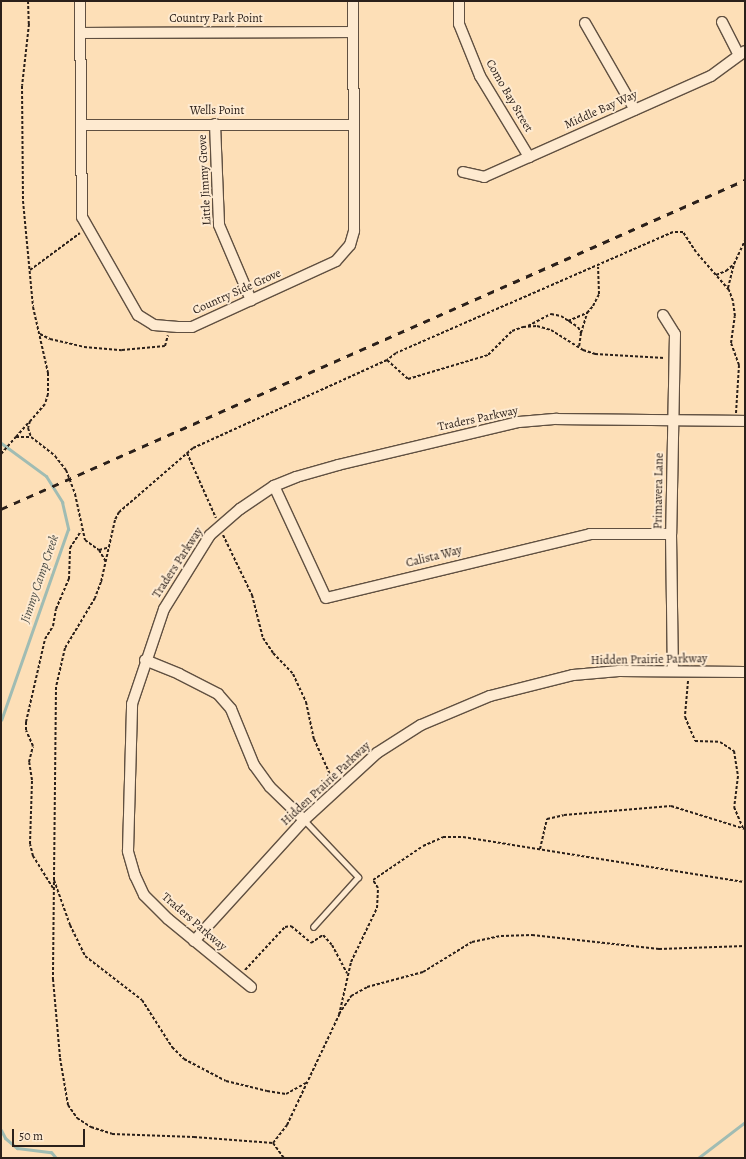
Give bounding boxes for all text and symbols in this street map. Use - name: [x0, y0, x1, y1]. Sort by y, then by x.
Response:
- street label: Country Park Point: [169, 12, 263, 26]
- street label: Como Bay Street: [482, 57, 536, 135]
- street label: Middle Bay Way: [562, 88, 640, 132]
- street label: Wells Point: [190, 104, 244, 118]
- street label: Little Jimmy Grove: [195, 134, 215, 226]
- street label: Country Side Grove: [191, 266, 283, 318]
- street label: Traders Parkway: [437, 403, 519, 435]
- street label: Primavera Lane: [651, 453, 667, 529]
- street label: Traders Parkway: [150, 525, 206, 601]
- water label: Jimmy Camp Creek: [18, 533, 62, 625]
- street label: Calista Way: [405, 543, 463, 571]
- street label: Hidden Prairie Parkway: [591, 652, 707, 668]
- street label: Hidden Prairie Parkway: [278, 739, 374, 829]
- street label: Traders Parkway: [159, 890, 229, 954]
- scale bar: [14, 1121, 87, 1147]
- text: 50 m: [19, 1128, 43, 1144]

